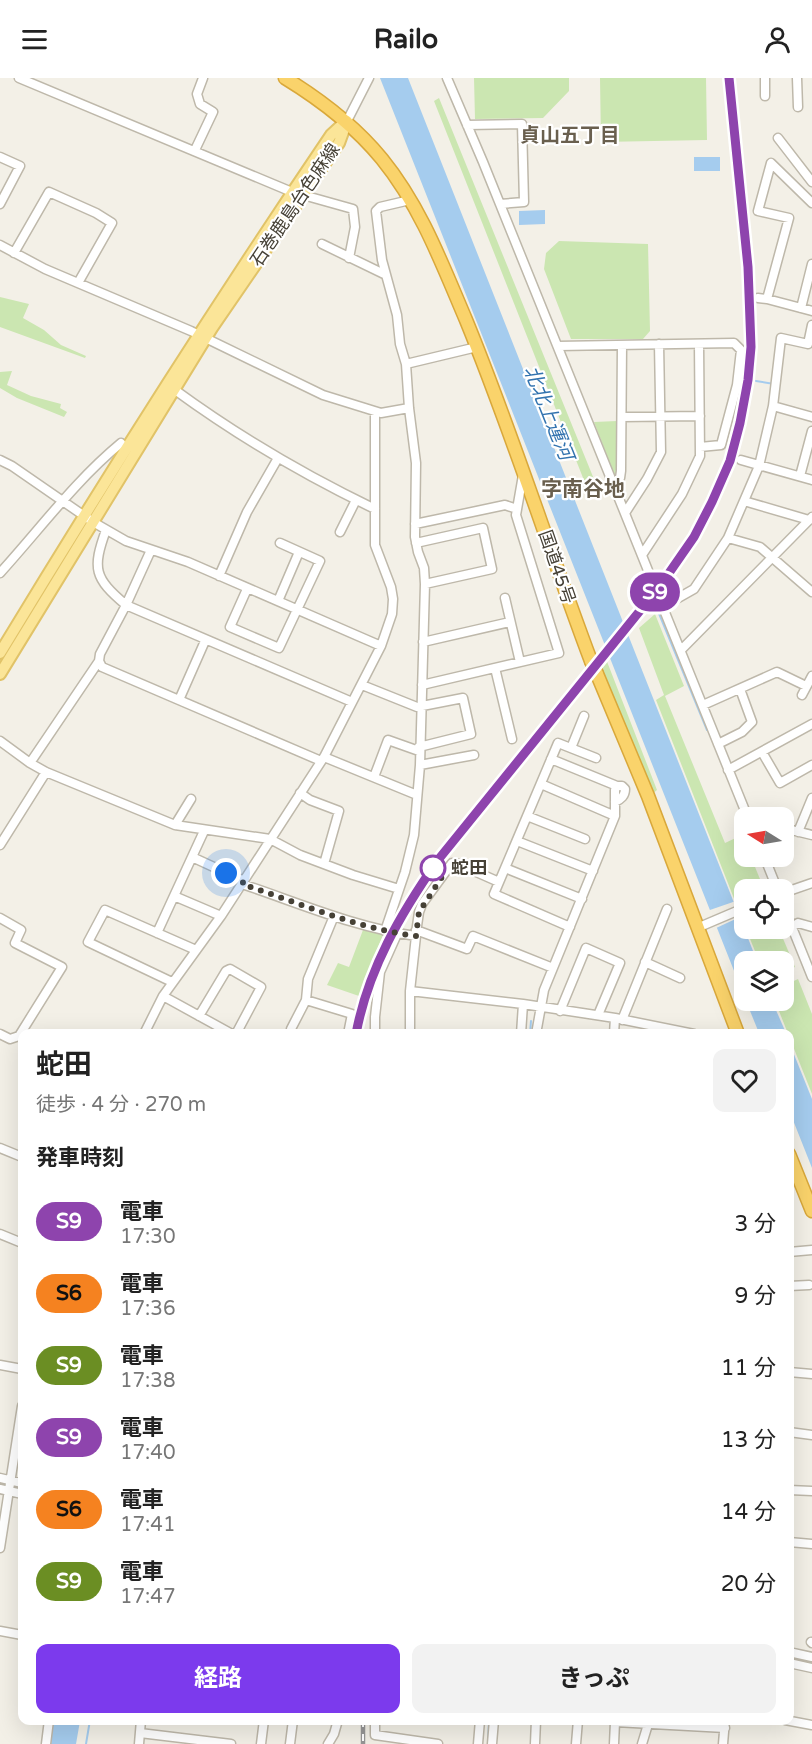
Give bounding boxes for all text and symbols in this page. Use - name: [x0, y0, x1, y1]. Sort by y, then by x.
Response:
- icon: menu: [18, 23, 51, 56]
- text: Railo: [374, 23, 438, 56]
- icon: person: [761, 23, 794, 56]
- district label: 貞山五丁目: [520, 124, 620, 148]
- street label: 石巻鹿島台色麻線: [246, 139, 344, 271]
- water label: 北北上運河: [518, 362, 579, 468]
- district label: 字南谷地: [541, 477, 625, 502]
- street label: 国道45号: [534, 527, 580, 607]
- line badge: S9: [628, 572, 682, 612]
- text: S9: [642, 580, 668, 605]
- north arrow: [734, 807, 794, 867]
- map controls: [734, 807, 794, 1011]
- marker: 蛇田: [420, 855, 446, 881]
- place label: 蛇田: [451, 857, 487, 879]
- your location: [211, 858, 241, 888]
- button: locate: [734, 879, 794, 939]
- button: layers: [734, 951, 794, 1011]
- text: 蛇田: [36, 1048, 92, 1082]
- button: heart: [713, 1049, 776, 1112]
- text: 徒歩 · 4 分 · 270 m: [36, 1093, 206, 1117]
- text: 発車時刻: [36, 1145, 124, 1171]
- text: 電車: [120, 1199, 164, 1225]
- text: S9: [56, 1209, 82, 1234]
- text: 3 分: [734, 1211, 776, 1237]
- text: 17:30: [120, 1225, 175, 1249]
- text: 電車: [120, 1271, 164, 1297]
- text: S6: [56, 1281, 82, 1306]
- text: 9 分: [734, 1283, 776, 1309]
- text: 17:36: [120, 1297, 175, 1321]
- text: 電車: [120, 1343, 164, 1369]
- text: S9: [56, 1353, 82, 1378]
- text: 11 分: [721, 1355, 776, 1381]
- text: 17:38: [120, 1369, 175, 1393]
- text: 電車: [120, 1415, 164, 1441]
- text: S9: [56, 1425, 82, 1450]
- text: 13 分: [721, 1427, 776, 1453]
- text: 17:40: [120, 1441, 175, 1465]
- text: 電車: [120, 1487, 164, 1513]
- text: S6: [56, 1497, 82, 1522]
- text: 14 分: [721, 1499, 776, 1525]
- text: 17:41: [120, 1513, 175, 1537]
- text: 電車: [120, 1559, 164, 1585]
- text: S9: [56, 1569, 82, 1594]
- text: 20 分: [721, 1571, 776, 1597]
- text: 17:47: [120, 1585, 175, 1609]
- button: 経路: [36, 1644, 400, 1713]
- button: きっぷ: [412, 1644, 776, 1713]

